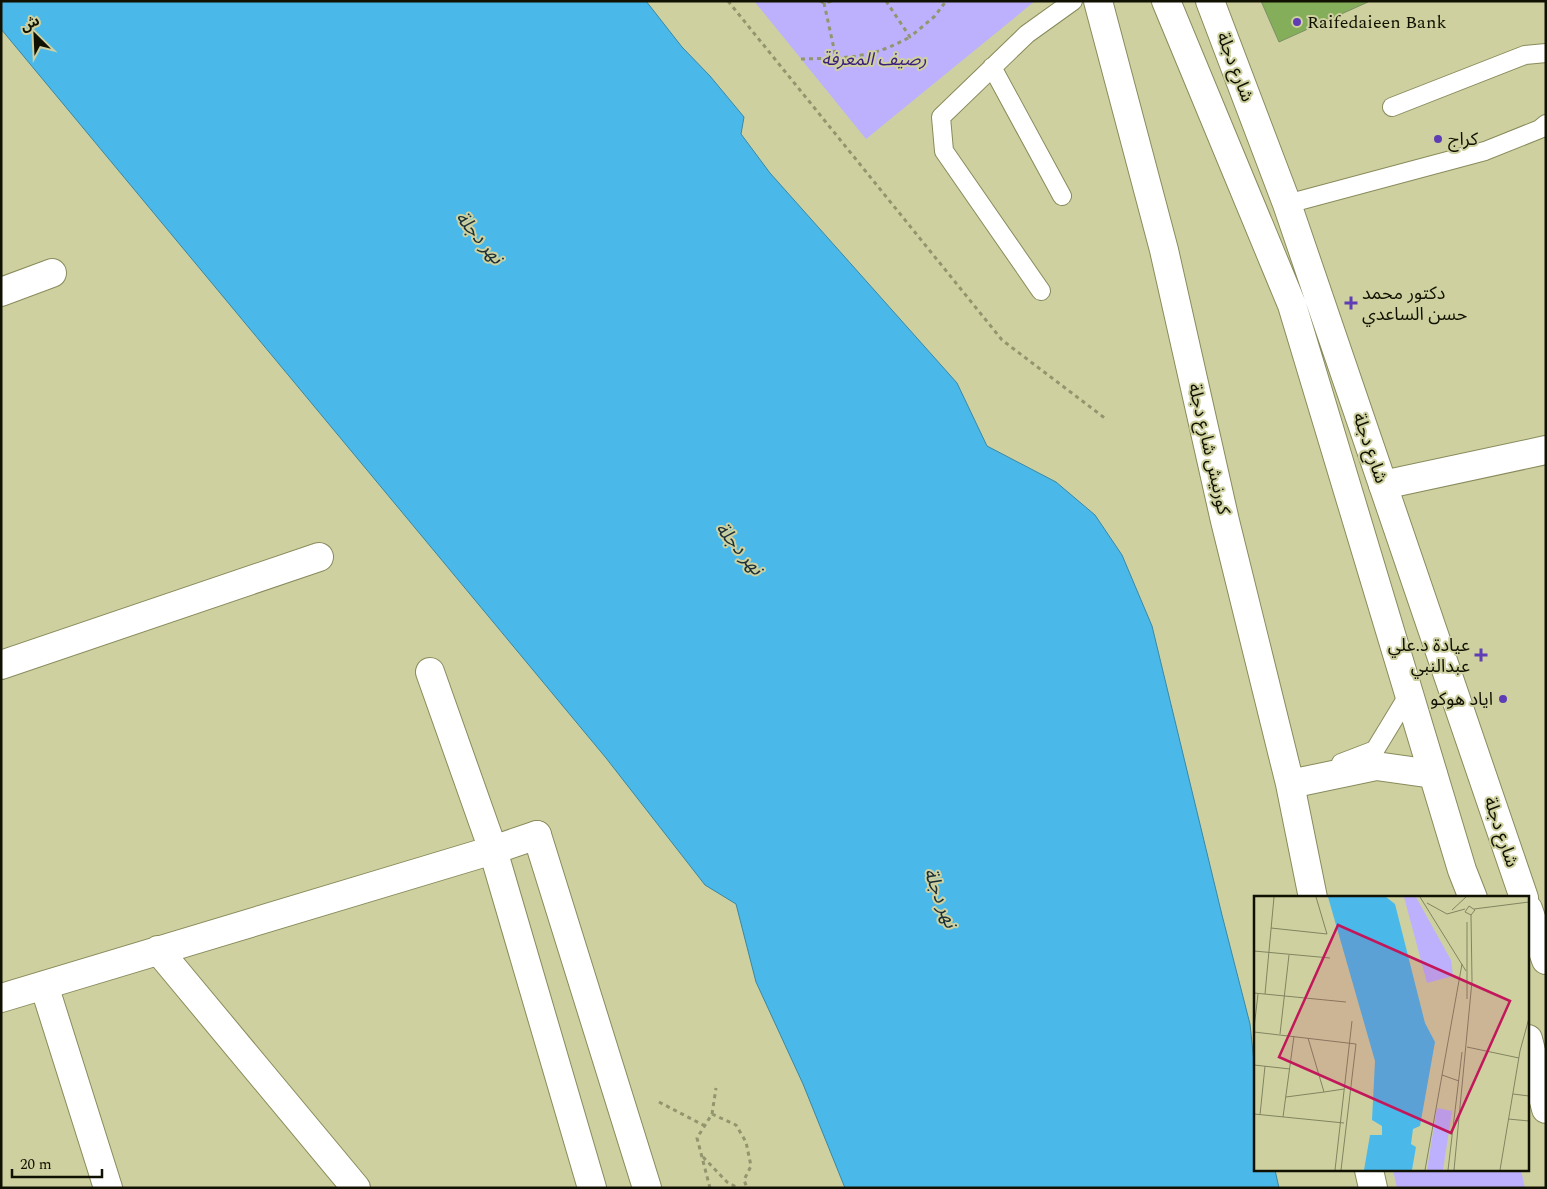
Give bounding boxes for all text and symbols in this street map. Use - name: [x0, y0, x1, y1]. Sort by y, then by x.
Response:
- place label: Raifedaieen Bank: [1307, 9, 1446, 36]
- north arrow: [10, 10, 60, 60]
- text: ش: [17, 10, 43, 37]
- marker: Raifedaieen Bank: [1291, 16, 1303, 28]
- street label: شارع دجلة: [1209, 28, 1261, 106]
- park label: رصيف المعرفة: [821, 46, 927, 73]
- place label: كراج: [1448, 126, 1478, 153]
- marker: كراج: [1432, 133, 1444, 145]
- water label: نهر دجلة: [448, 205, 511, 272]
- place label: دكتور محمد حسن الساعدي: [1362, 280, 1467, 328]
- marker: دكتور محمد حسن الساعدي: [1344, 296, 1358, 310]
- street label: كورنيش شارع دجلة: [1181, 381, 1237, 518]
- street label: شارع دجلة: [1345, 409, 1395, 487]
- water label: نهر دجلة: [708, 516, 771, 583]
- place label: عيادة د.علي عبدالنبي: [1388, 632, 1470, 680]
- marker: عيادة د.علي عبدالنبي: [1474, 648, 1488, 662]
- place label: اياد هوكو: [1430, 686, 1493, 713]
- marker: اياد هوكو: [1497, 693, 1509, 705]
- street label: شارع دجلة: [1476, 793, 1526, 871]
- water label: نهر دجلة: [915, 864, 965, 934]
- inset map: [1254, 896, 1530, 1172]
- scale bar: [12, 1146, 102, 1178]
- text: 20 m: [20, 1153, 52, 1176]

